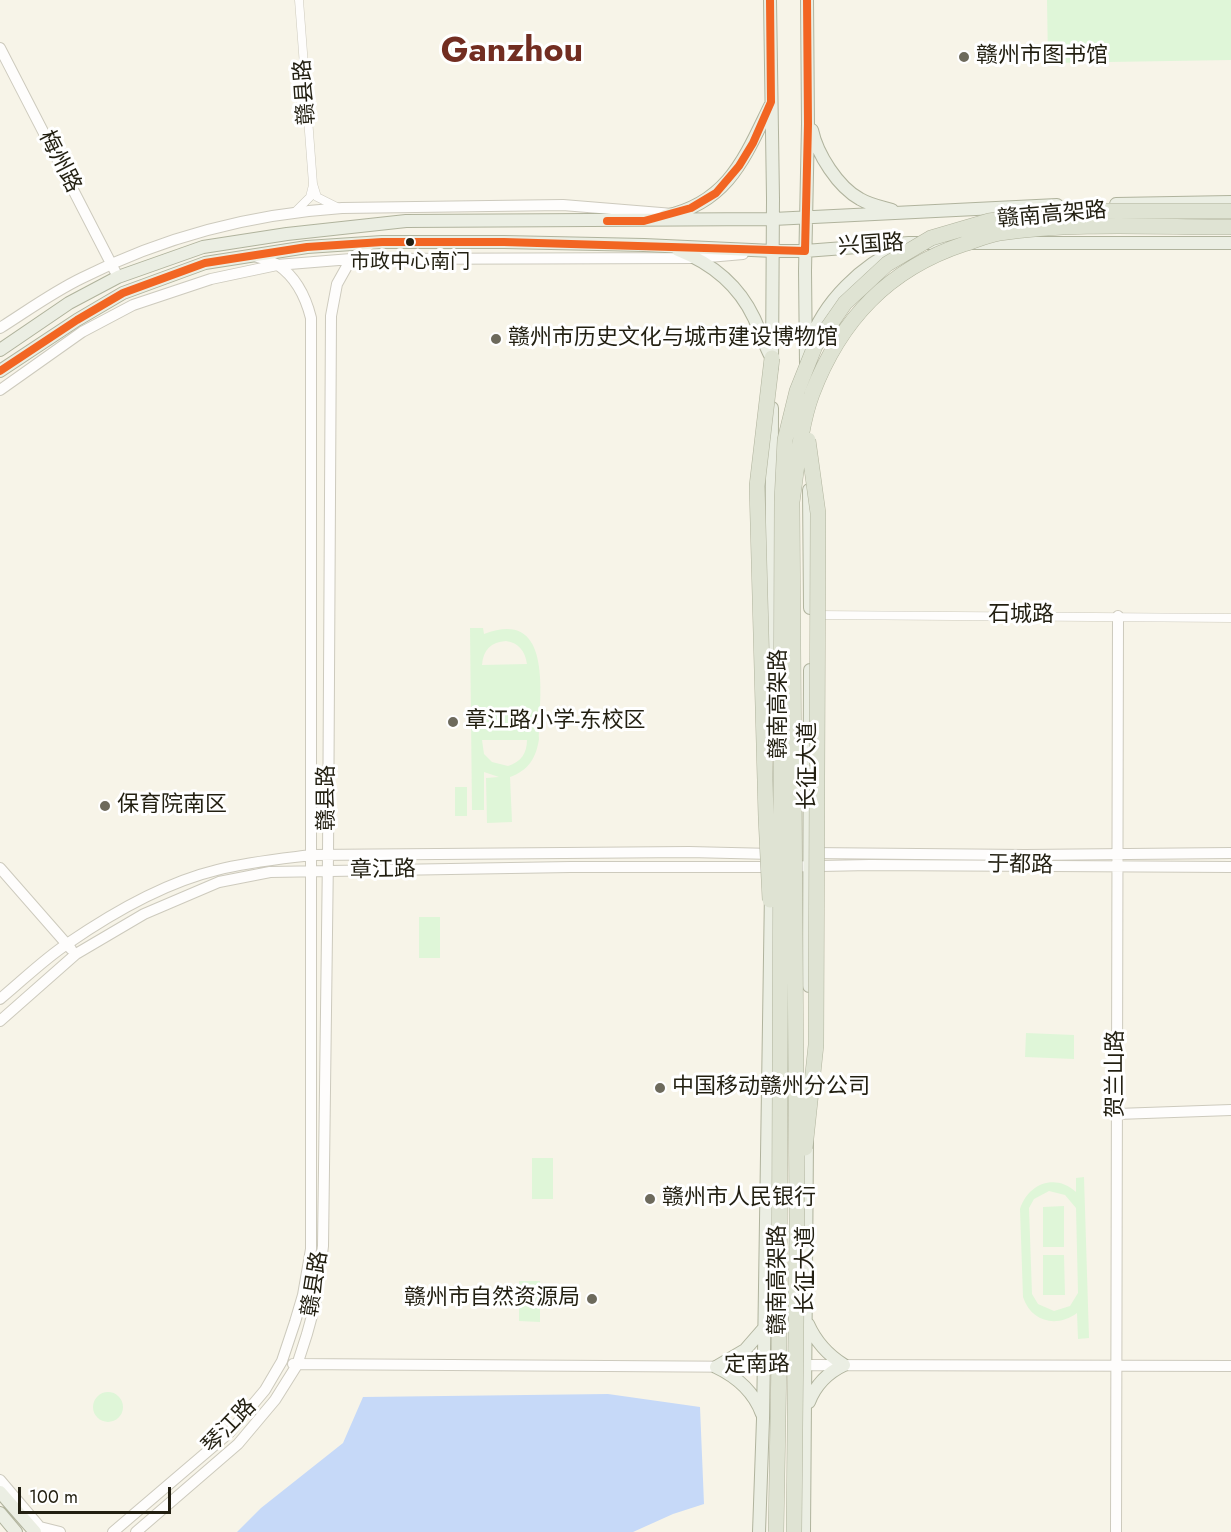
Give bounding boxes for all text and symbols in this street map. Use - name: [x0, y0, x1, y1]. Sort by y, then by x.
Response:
- district label: Ganzhou: [441, 33, 583, 73]
- place label: 赣州市图书馆: [976, 44, 1108, 70]
- marker: 赣州市图书馆: [957, 50, 971, 64]
- street label: 赣县路: [291, 58, 321, 126]
- street label: 梅州路: [32, 127, 86, 197]
- street label: 赣南高架路: [996, 198, 1108, 234]
- street label: 兴国路: [837, 231, 905, 261]
- marker: 市政中心南门: [404, 236, 416, 248]
- place label: 市政中心南门: [350, 251, 470, 275]
- place label: 赣州市历史文化与城市建设博物馆: [508, 326, 838, 352]
- marker: 赣州市历史文化与城市建设博物馆: [489, 332, 503, 346]
- street label: 石城路: [988, 603, 1054, 629]
- street label: 赣南高架路: [767, 649, 793, 759]
- place label: 章江路小学-东校区: [465, 709, 646, 735]
- marker: 章江路小学-东校区: [446, 715, 460, 729]
- street label: 长征大道: [796, 722, 822, 810]
- street label: 赣县路: [315, 765, 341, 831]
- place label: 保育院南区: [117, 793, 227, 819]
- marker: 保育院南区: [98, 799, 112, 813]
- street label: 于都路: [987, 852, 1053, 880]
- street label: 章江路: [350, 857, 416, 885]
- street label: 贺兰山路: [1104, 1030, 1130, 1118]
- place label: 中国移动赣州分公司: [672, 1075, 870, 1101]
- marker: 中国移动赣州分公司: [653, 1081, 667, 1095]
- place label: 赣州市人民银行: [662, 1186, 816, 1212]
- marker: 赣州市人民银行: [643, 1192, 657, 1206]
- street label: 赣南高架路: [766, 1225, 792, 1335]
- street label: 长征大道: [794, 1226, 820, 1314]
- street label: 赣县路: [298, 1249, 334, 1319]
- place label: 赣州市自然资源局: [404, 1286, 580, 1312]
- marker: 赣州市自然资源局: [585, 1292, 599, 1306]
- street label: 定南路: [724, 1352, 790, 1380]
- street label: 琴江路: [198, 1394, 262, 1460]
- scale bar: [21, 1475, 174, 1513]
- text: 100 m: [29, 1484, 78, 1510]

